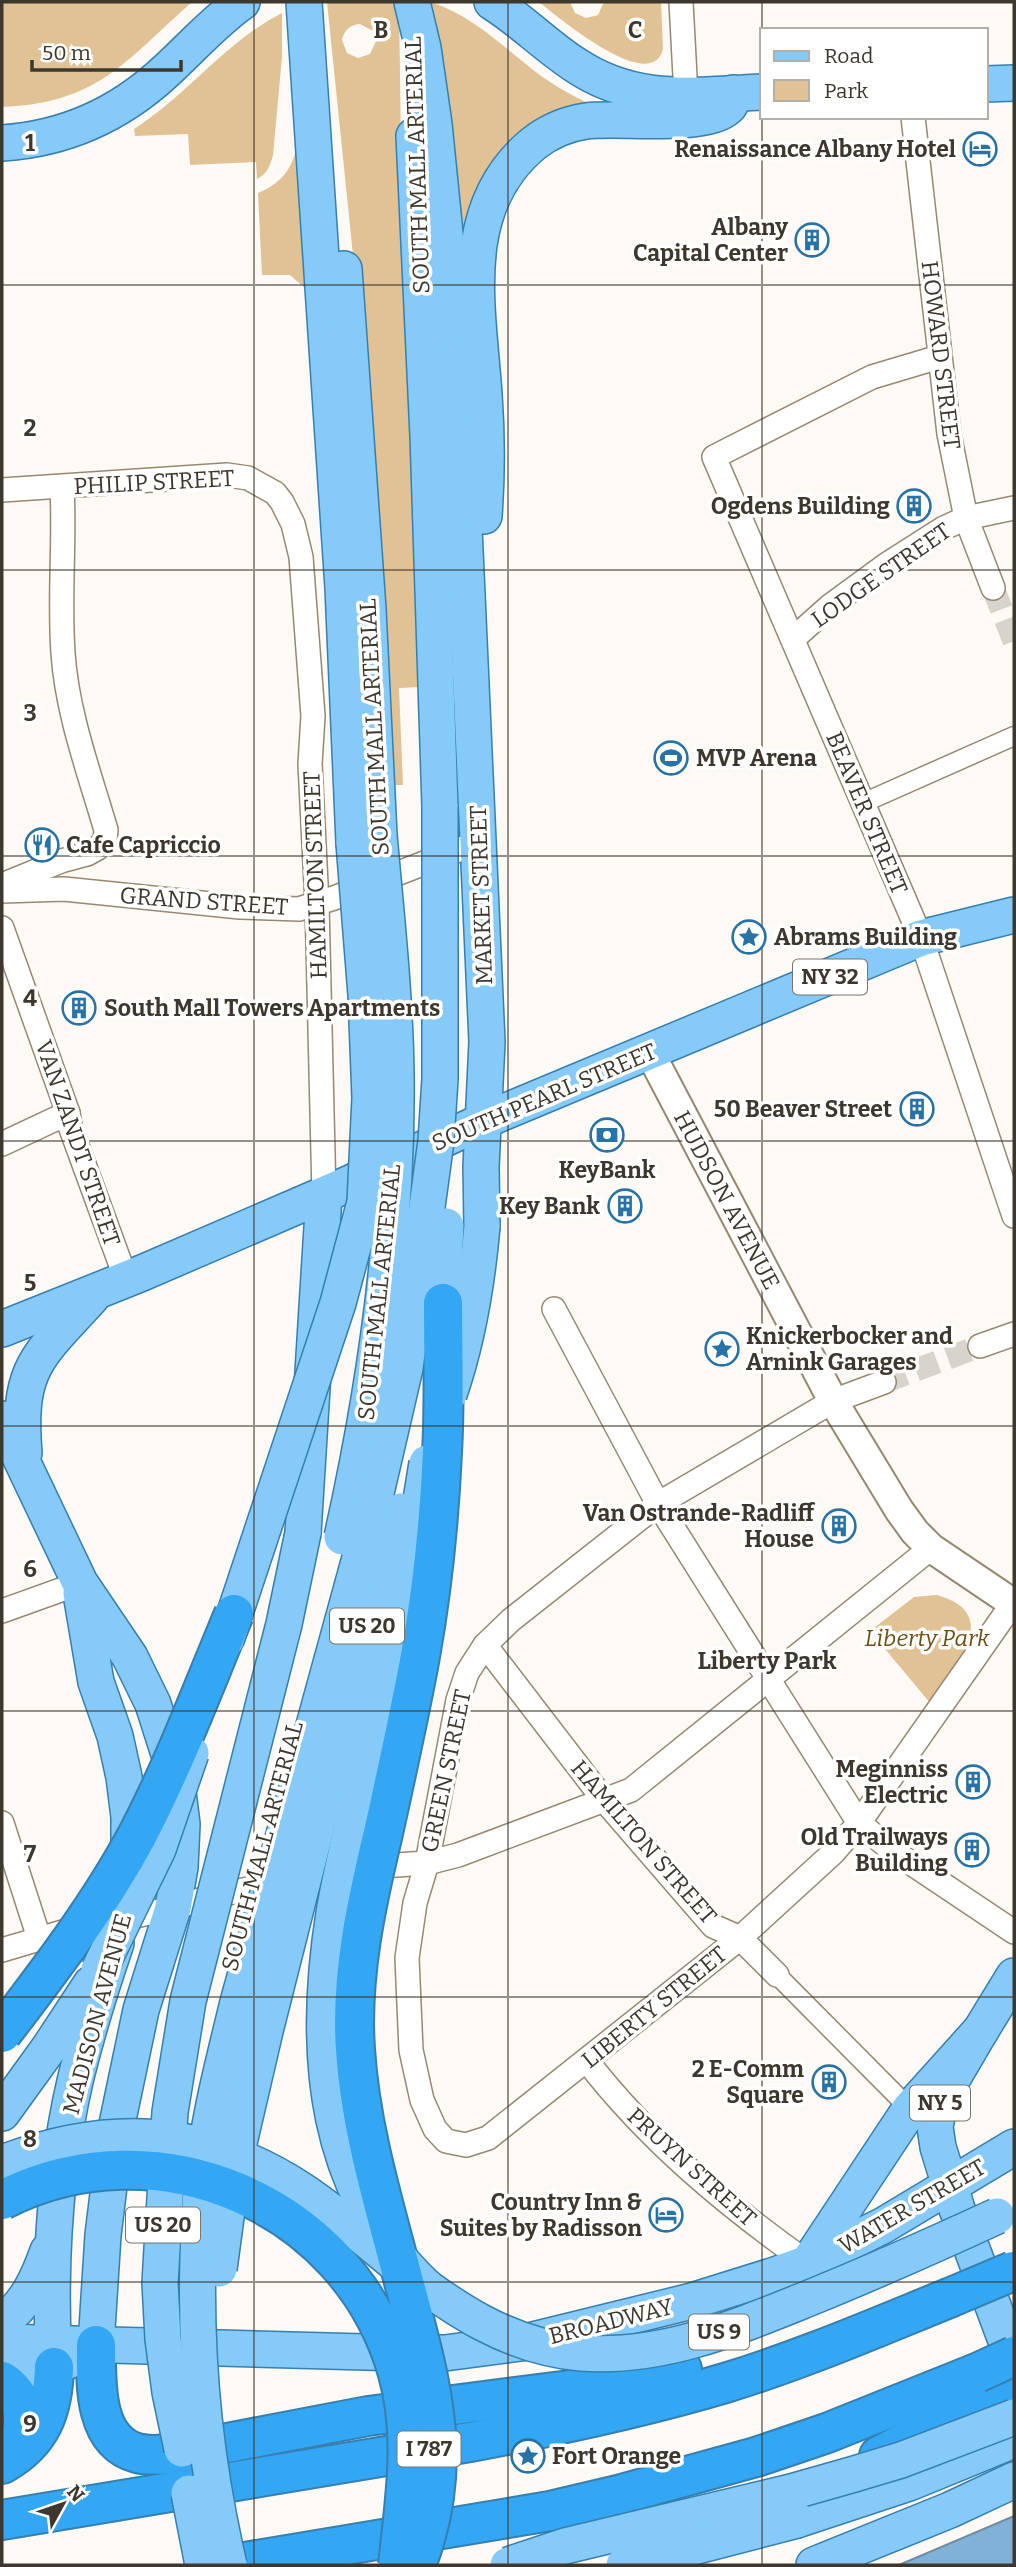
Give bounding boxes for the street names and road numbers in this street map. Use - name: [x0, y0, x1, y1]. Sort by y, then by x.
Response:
- street label: SOUTH MALL ARTERIAL: [399, 36, 435, 294]
- street label: HOWARD STREET: [916, 259, 966, 451]
- street label: PHILIP STREET: [73, 464, 235, 500]
- street label: LODGE STREET: [806, 517, 956, 633]
- street label: SOUTH MALL ARTERIAL: [353, 597, 395, 856]
- street label: BEAVER STREET: [820, 727, 914, 899]
- street label: HAMILTON STREET: [297, 771, 333, 979]
- street label: MARKET STREET: [464, 805, 498, 985]
- street label: GRAND STREET: [119, 881, 289, 921]
- road number: NY 32: [793, 960, 867, 995]
- street label: VAN ZANDT STREET: [30, 1036, 126, 1250]
- street label: SOUTH PEARL STREET: [427, 1037, 661, 1157]
- street label: HUDSON AVENUE: [668, 1106, 786, 1294]
- street label: SOUTH MALL ARTERIAL: [352, 1162, 406, 1422]
- road number: US 20: [330, 1608, 404, 1644]
- street label: GREEN STREET: [415, 1687, 477, 1855]
- street label: SOUTH MALL ARTERIAL: [215, 1718, 309, 1974]
- street label: HAMILTON STREET: [565, 1754, 723, 1930]
- street label: MADISON AVENUE: [57, 1911, 137, 2117]
- street label: LIBERTY STREET: [576, 1940, 732, 2074]
- road number: NY 5: [910, 2086, 970, 2120]
- street label: PRUYN STREET: [622, 2102, 762, 2232]
- street label: WATER STREET: [834, 2153, 990, 2259]
- road number: US 20: [126, 2208, 200, 2242]
- street label: BROADWAY: [546, 2292, 676, 2350]
- road number: US 9: [689, 2314, 749, 2350]
- road number: I 787: [398, 2432, 460, 2466]

